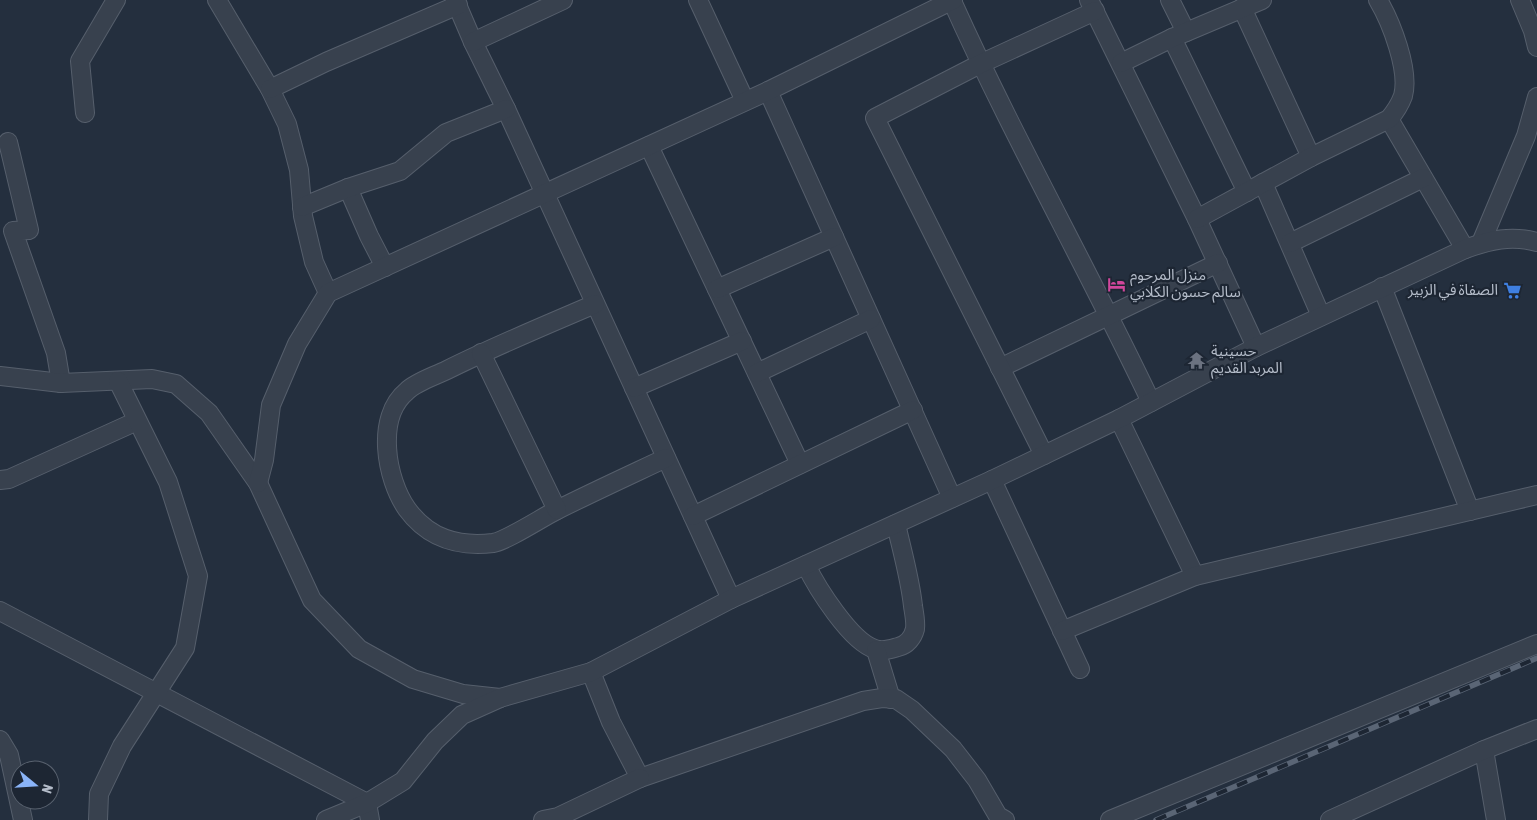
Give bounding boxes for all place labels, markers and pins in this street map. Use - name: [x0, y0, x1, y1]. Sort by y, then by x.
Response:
- place label: منزل المرحوم سالم حسون الكلابي: [1130, 266, 1241, 303]
- hotel icon: منزل المرحوم سالم حسون الكلابي: [1106, 274, 1126, 294]
- supermarket icon: الصفاة في الزبير: [1502, 280, 1522, 300]
- place label: الصفاة في الزبير: [1407, 281, 1498, 301]
- place label: حسينية المربد القديم: [1211, 342, 1283, 379]
- temple icon: حسينية المربد القديم: [1187, 350, 1207, 370]

